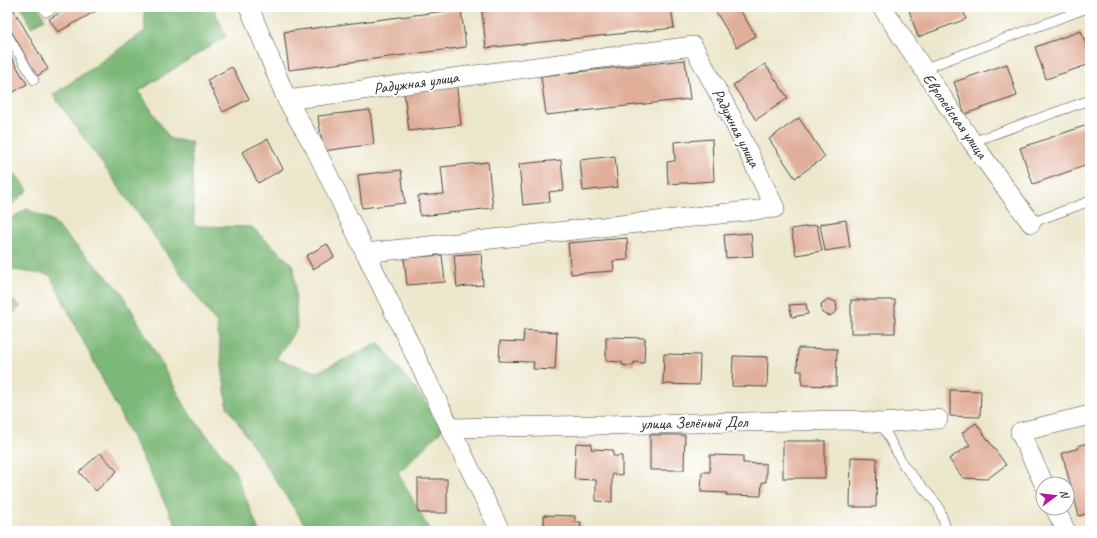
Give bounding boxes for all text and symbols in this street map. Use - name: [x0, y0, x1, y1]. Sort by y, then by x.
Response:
- street label: Радужная улица: [372, 67, 461, 99]
- street label: Европейская улица: [918, 69, 993, 164]
- street label: Радужная улица: [708, 85, 765, 172]
- street label: улица Зелёный Дол: [639, 412, 749, 434]
- north arrow: [1035, 476, 1075, 516]
- text: N: [1057, 488, 1073, 501]

